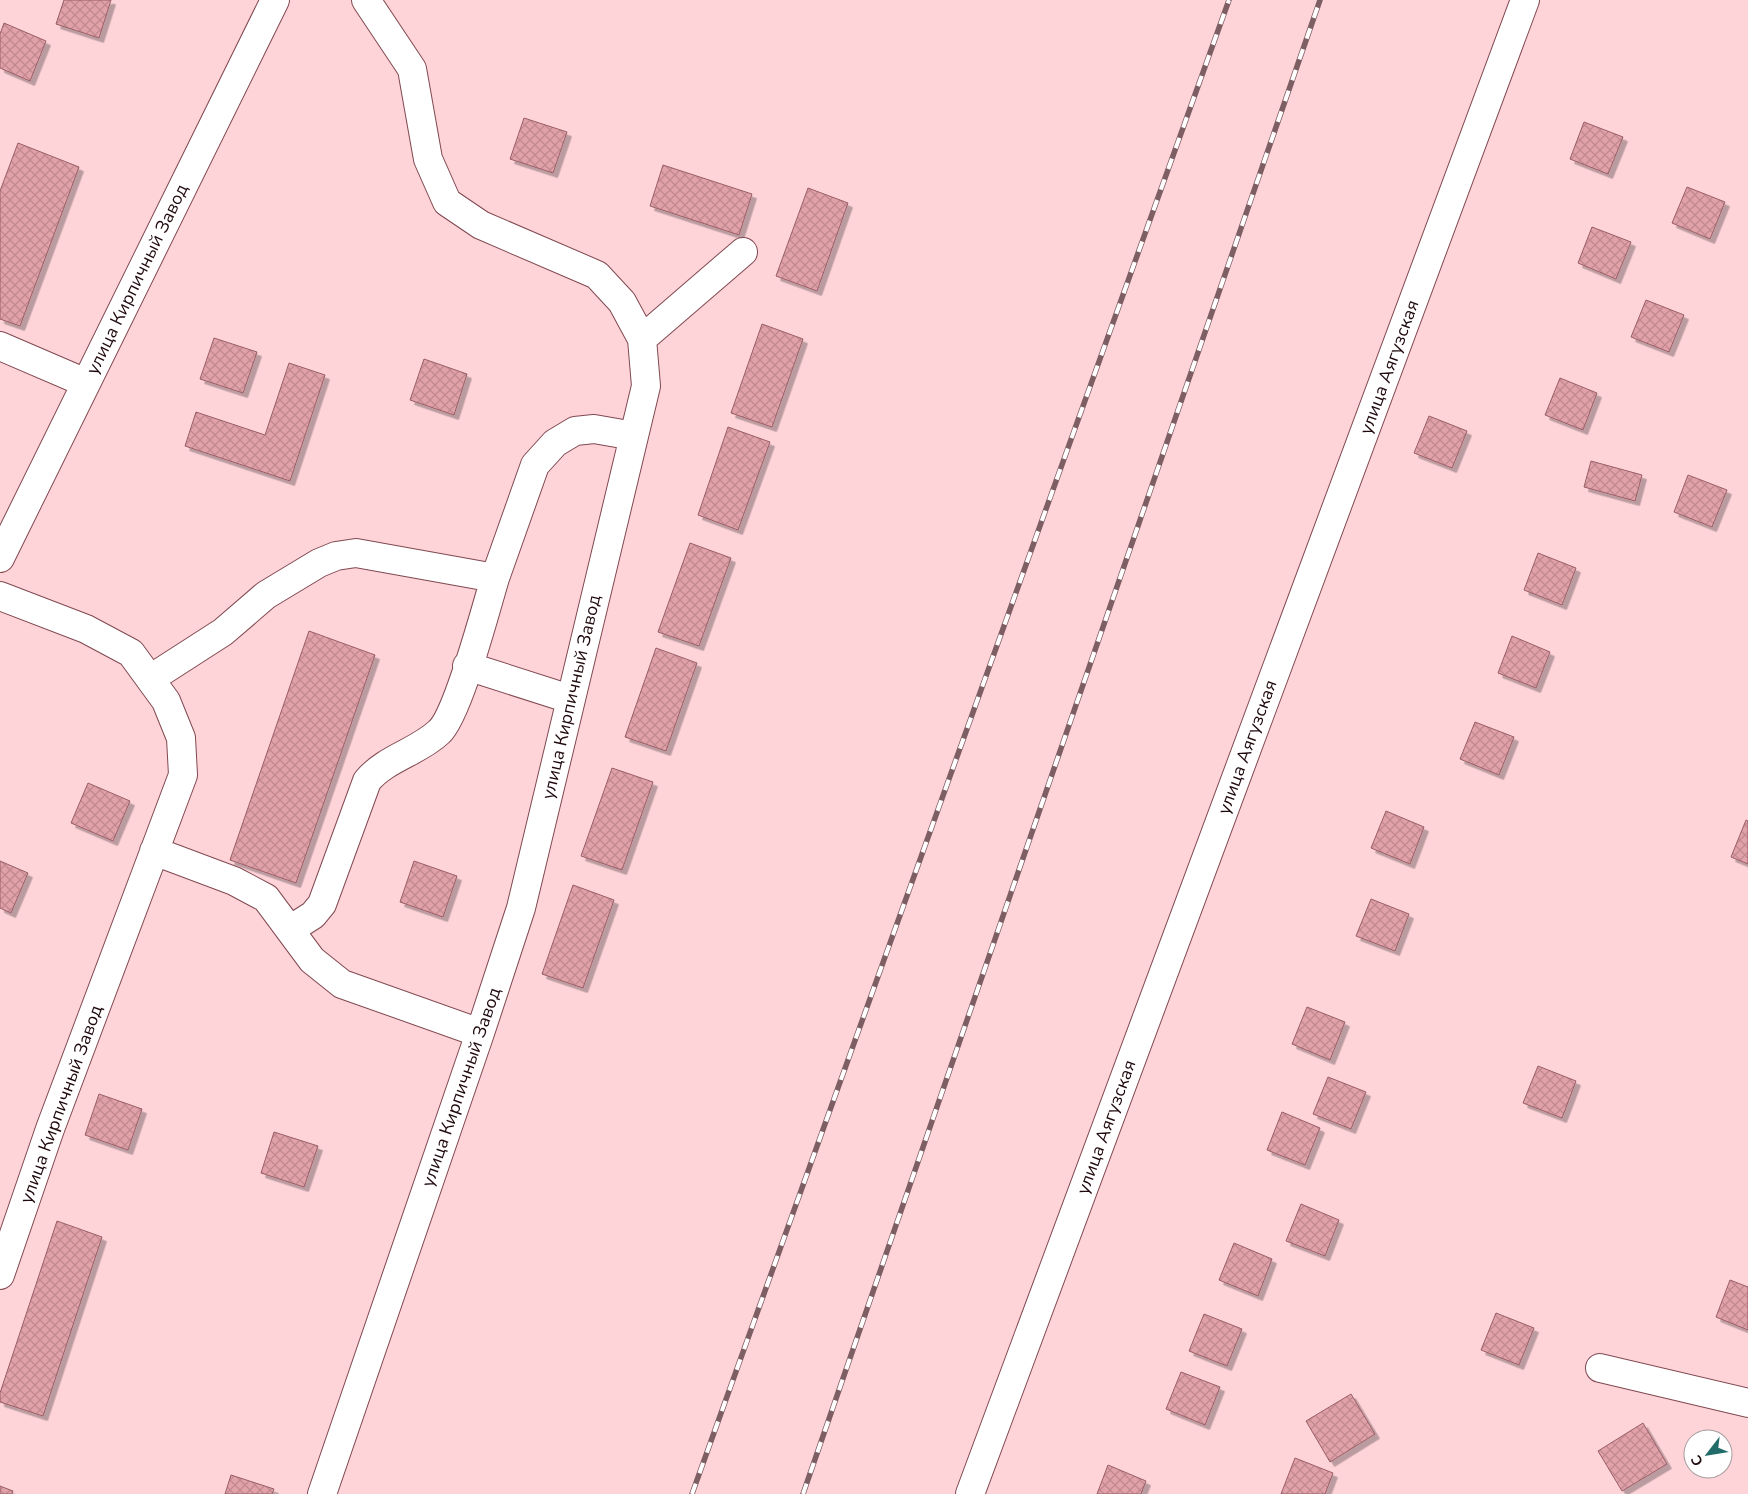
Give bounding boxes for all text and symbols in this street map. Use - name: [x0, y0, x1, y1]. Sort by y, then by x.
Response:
- street label: улица Кирпичный Завод: [80, 179, 194, 378]
- street label: улица Аягузская: [1354, 297, 1424, 437]
- street label: улица Кирпичный Завод: [536, 592, 606, 802]
- street label: улица Аягузская: [1212, 677, 1282, 817]
- street label: улица Кирпичный Завод: [416, 984, 507, 1190]
- street label: улица Кирпичный Завод: [14, 1001, 108, 1206]
- street label: улица Аягузская: [1071, 1057, 1141, 1197]
- north arrow: [1683, 1429, 1733, 1479]
- text: С: [1686, 1451, 1708, 1469]

